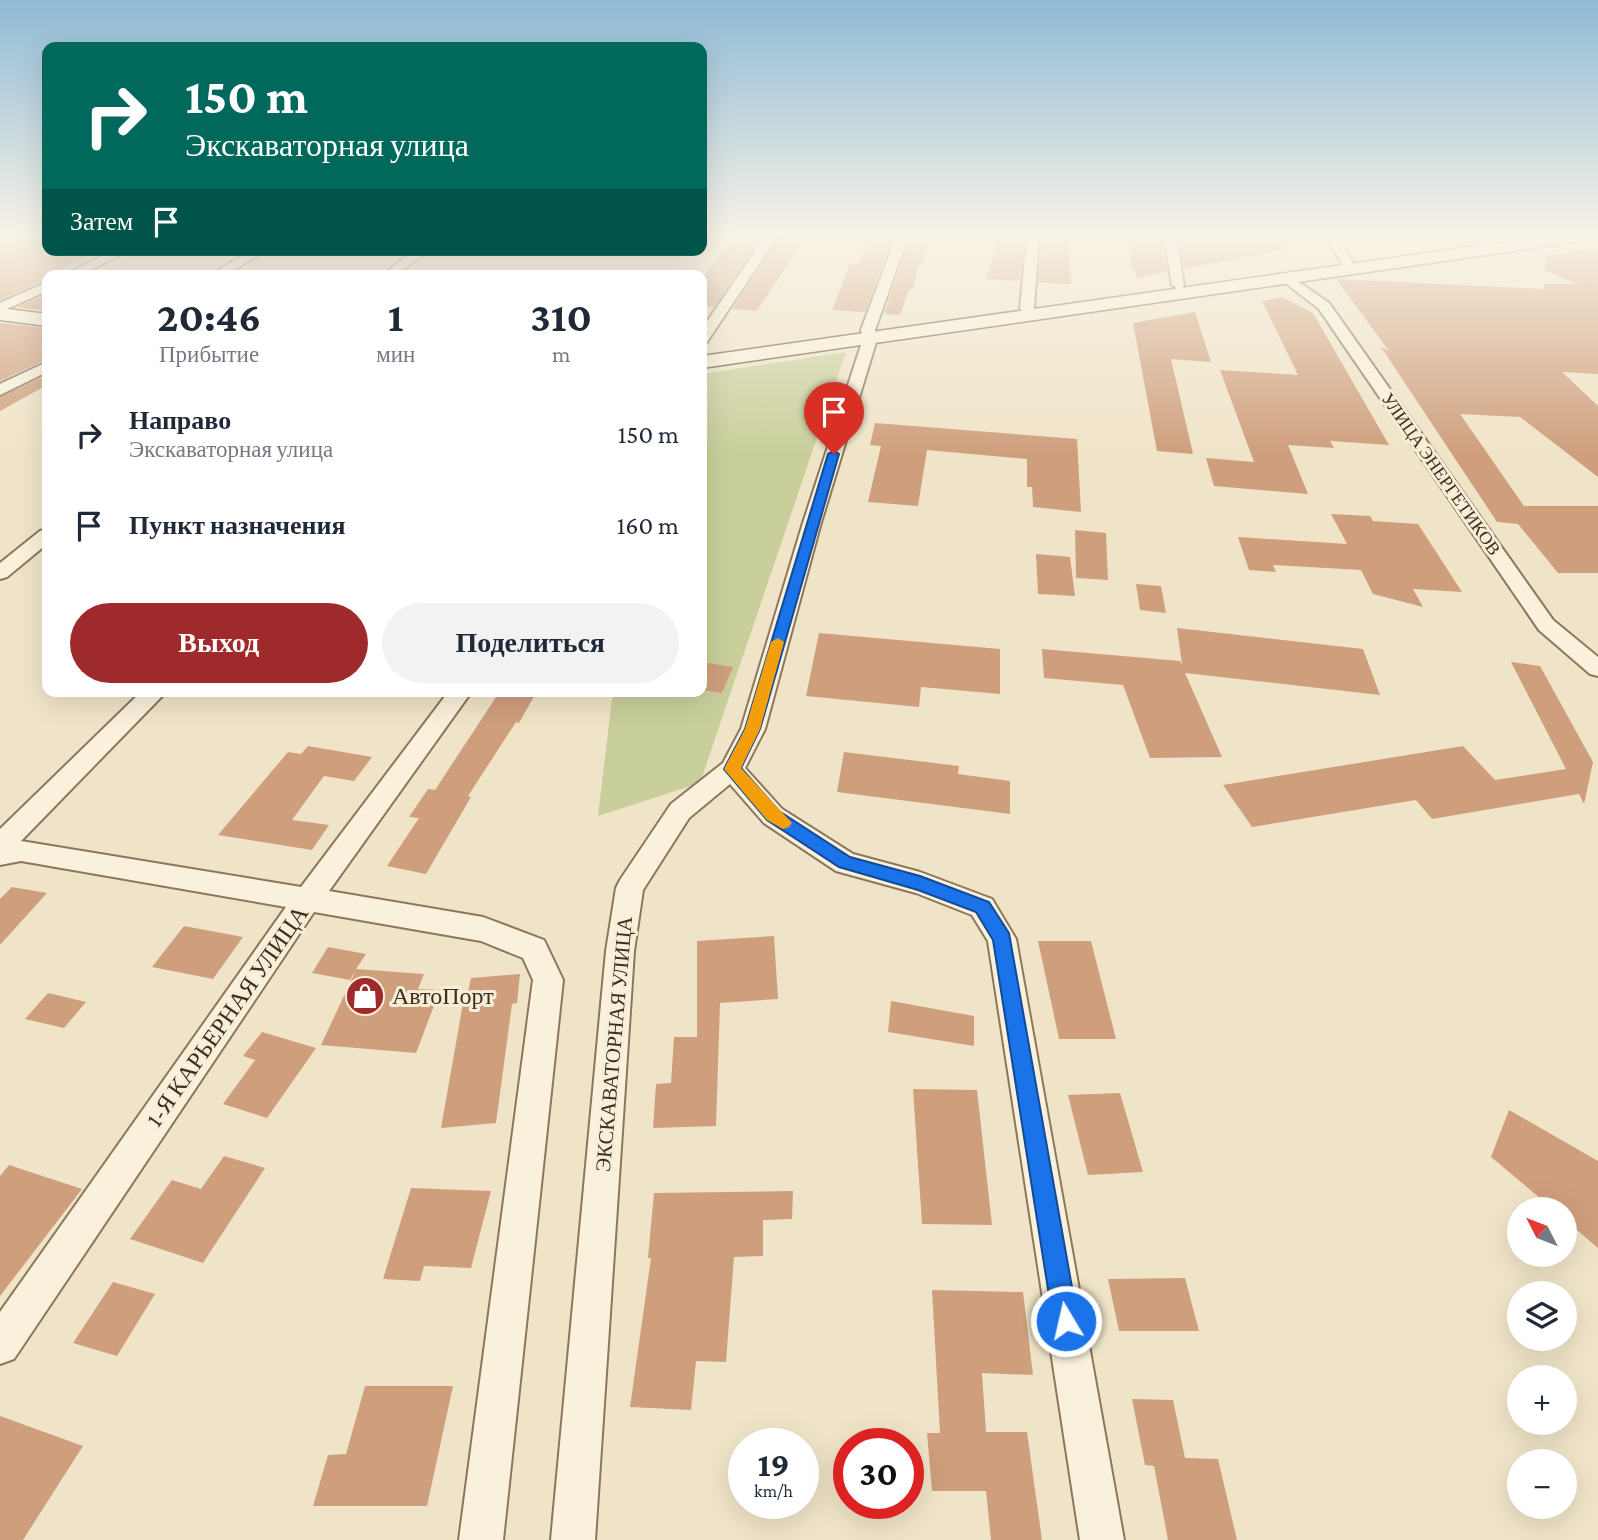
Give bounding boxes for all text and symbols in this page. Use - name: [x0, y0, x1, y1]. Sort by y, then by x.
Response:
- text: 150 m: [185, 69, 308, 124]
- icon: right: [70, 70, 161, 161]
- text: Экскаваторная улица: [185, 127, 469, 163]
- icon: arrive: [147, 203, 185, 241]
- text: Затем: [70, 207, 133, 236]
- text: 20:46: [157, 293, 261, 340]
- text: 1: [388, 293, 404, 340]
- text: 310: [530, 293, 592, 340]
- text: Прибытие: [159, 341, 259, 367]
- text: мин: [376, 341, 415, 367]
- text: m: [552, 341, 570, 367]
- pin: [804, 382, 864, 454]
- street label: УЛИЦА ЭНЕРГЕТИКОВ: [1377, 389, 1505, 559]
- icon: arrive: [815, 393, 853, 431]
- text: Направо: [129, 406, 231, 435]
- icon: right: [70, 416, 108, 454]
- text: 150 m: [618, 420, 679, 449]
- text: Экскаваторная улица: [129, 436, 333, 462]
- icon: arrive: [70, 507, 108, 545]
- text: Пункт назначения: [129, 511, 346, 540]
- text: 160 m: [617, 511, 679, 540]
- button: Выход: [70, 603, 368, 683]
- button: Поделиться: [382, 603, 679, 683]
- street label: 1-Я КАРЬЕРНАЯ УЛИЦА: [140, 900, 314, 1131]
- street label: ЭКСКАВАТОРНАЯ УЛИЦА: [591, 914, 637, 1173]
- shop icon: АвтоПорт: [344, 975, 386, 1017]
- place label: АвтоПорт: [392, 982, 494, 1009]
- north arrow: [1507, 1197, 1577, 1267]
- map controls: [1507, 1197, 1577, 1519]
- button: layers: [1507, 1281, 1577, 1351]
- position arrow: [1029, 1284, 1103, 1358]
- button: +: [1507, 1365, 1577, 1435]
- speed limit sign: 30: [833, 1428, 924, 1519]
- text: 19: [757, 1445, 790, 1484]
- button: −: [1507, 1449, 1577, 1519]
- text: km/h: [754, 1481, 793, 1501]

